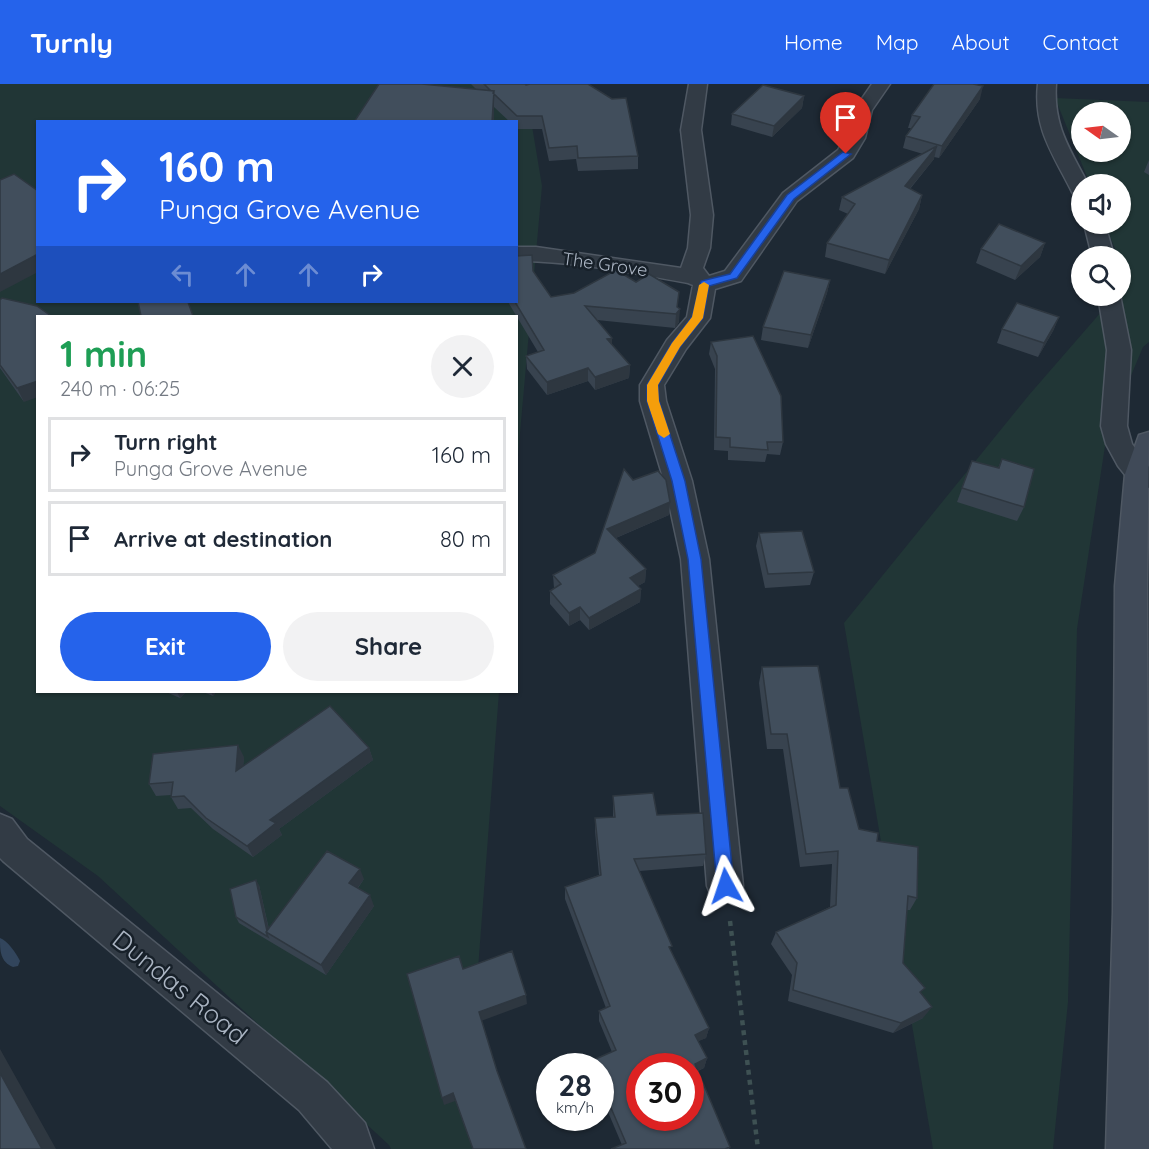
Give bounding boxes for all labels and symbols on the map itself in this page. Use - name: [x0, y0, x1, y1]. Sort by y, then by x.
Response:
- pin: [820, 92, 871, 154]
- north arrow: [1071, 102, 1131, 162]
- street label: The Grove: [561, 247, 649, 281]
- position arrow: [694, 854, 758, 918]
- street label: Dundas Road: [106, 923, 254, 1051]
- speed limit sign: 30: [626, 1053, 704, 1131]

